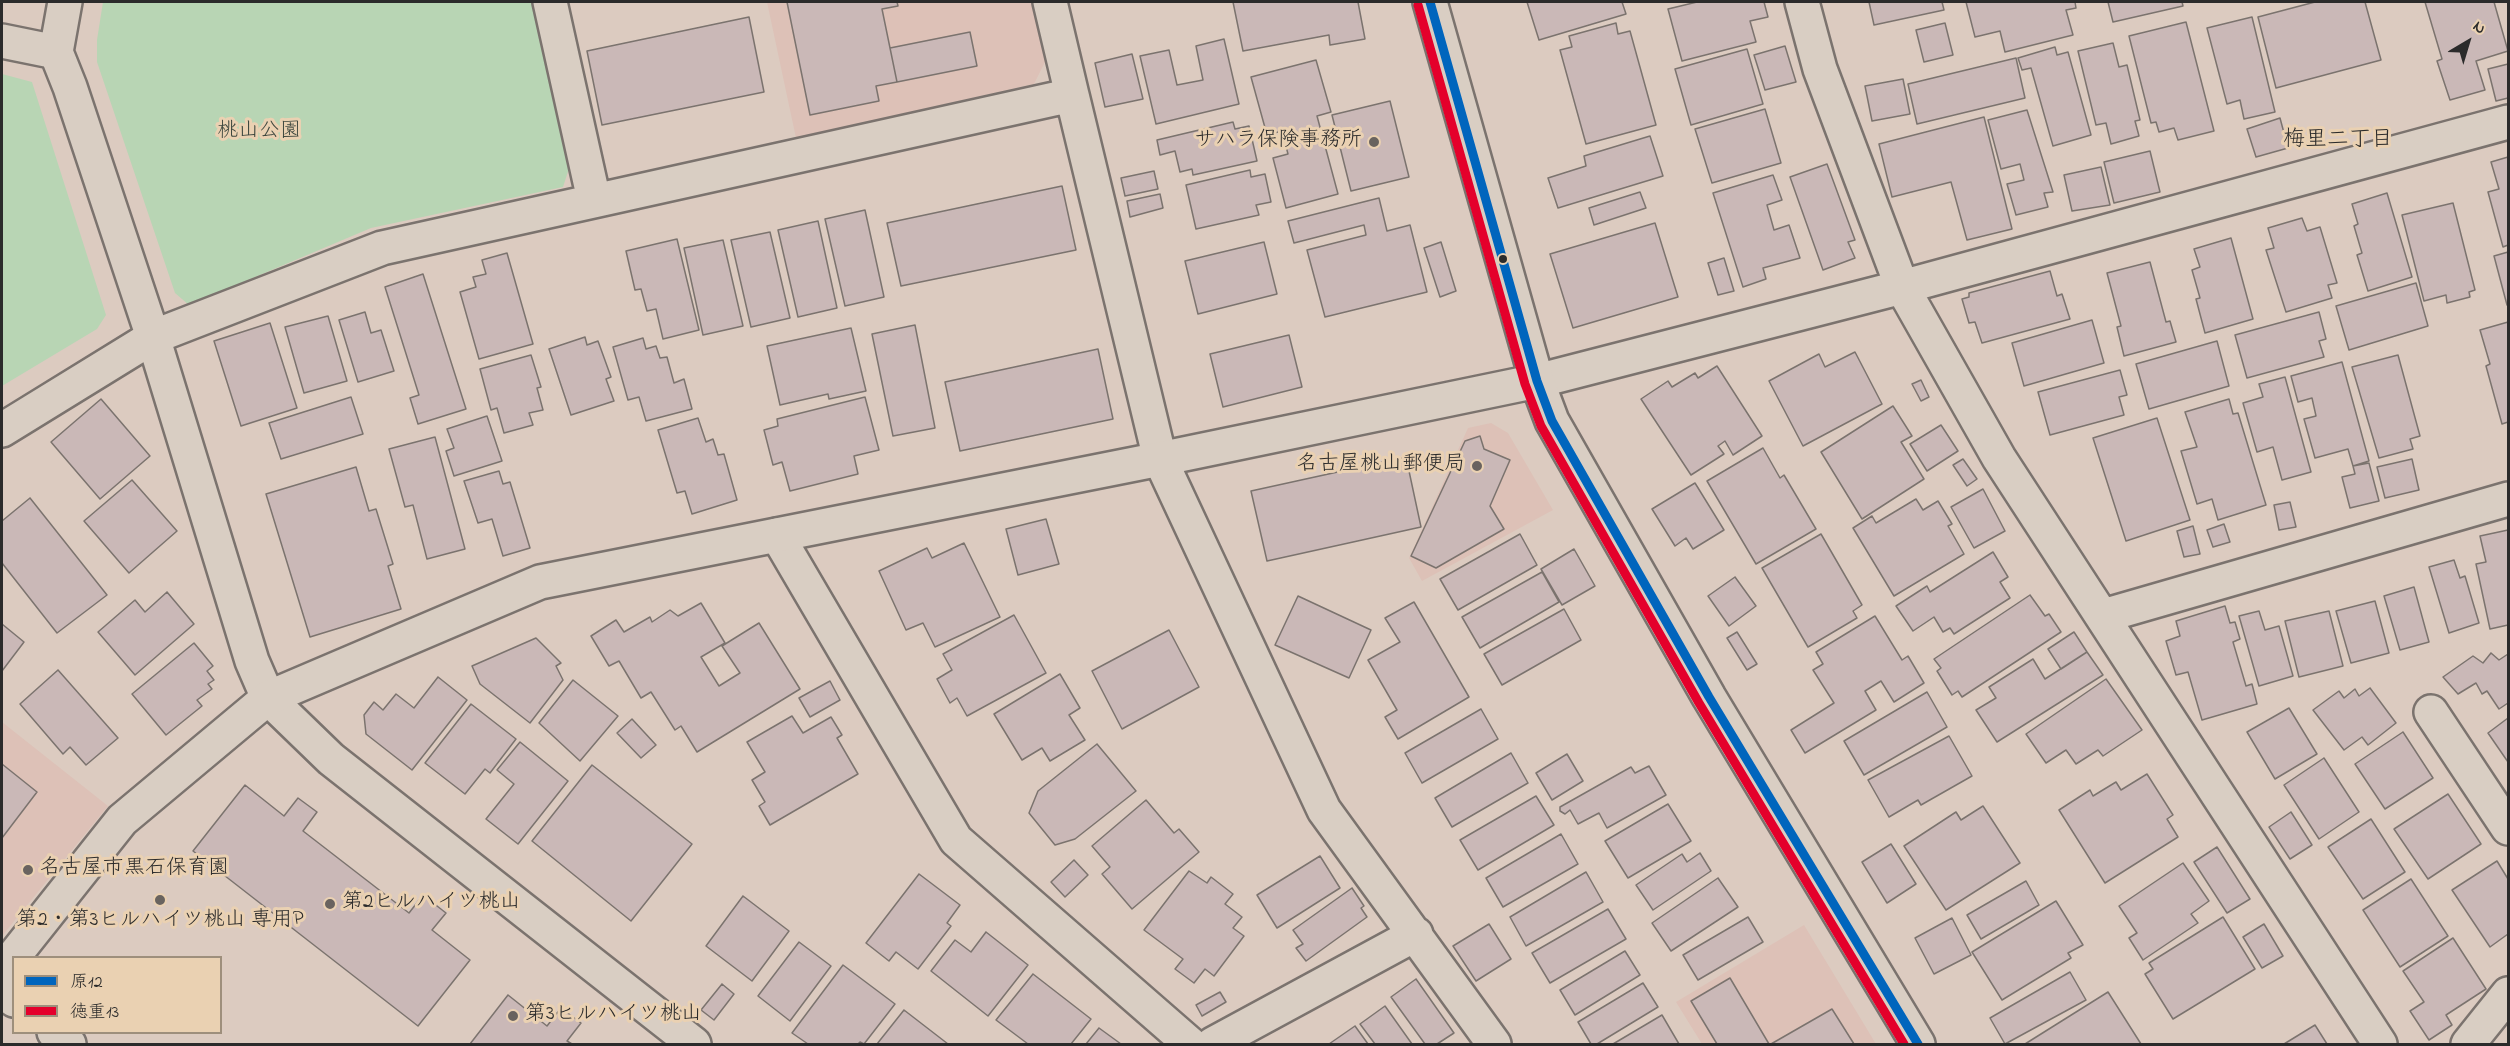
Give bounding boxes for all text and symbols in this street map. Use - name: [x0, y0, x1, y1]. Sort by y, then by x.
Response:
- north arrow: [2438, 12, 2498, 72]
- text: N: [2467, 15, 2491, 41]
- park label: 桃山公園: [217, 120, 301, 146]
- district label: 梅里二丁目: [2283, 128, 2393, 154]
- place label: サハラ保険事務所: [1194, 129, 1362, 155]
- marker: サハラ保険事務所: [1367, 135, 1381, 149]
- unlabelled marker: [1497, 253, 1509, 265]
- place label: 名古屋桃山郵便局: [1297, 453, 1465, 479]
- marker: 名古屋桃山郵便局: [1470, 459, 1484, 473]
- place label: 名古屋市黒石保育園: [40, 857, 229, 883]
- marker: 名古屋市黒石保育園: [21, 863, 35, 877]
- place label: 第2ヒルハイツ桃山: [342, 891, 520, 917]
- marker: 第2・第3ヒルハイツ桃山 専用P: [153, 893, 167, 907]
- marker: 第2ヒルハイツ桃山: [323, 897, 337, 911]
- place label: 第2・第3ヒルハイツ桃山 専用P: [16, 909, 304, 935]
- legend: [12, 956, 222, 1034]
- text: 原12: [70, 970, 103, 996]
- text: 徳重13: [70, 1000, 119, 1026]
- place label: 第3ヒルハイツ桃山: [525, 1003, 702, 1029]
- marker: 第3ヒルハイツ桃山: [506, 1009, 520, 1023]

